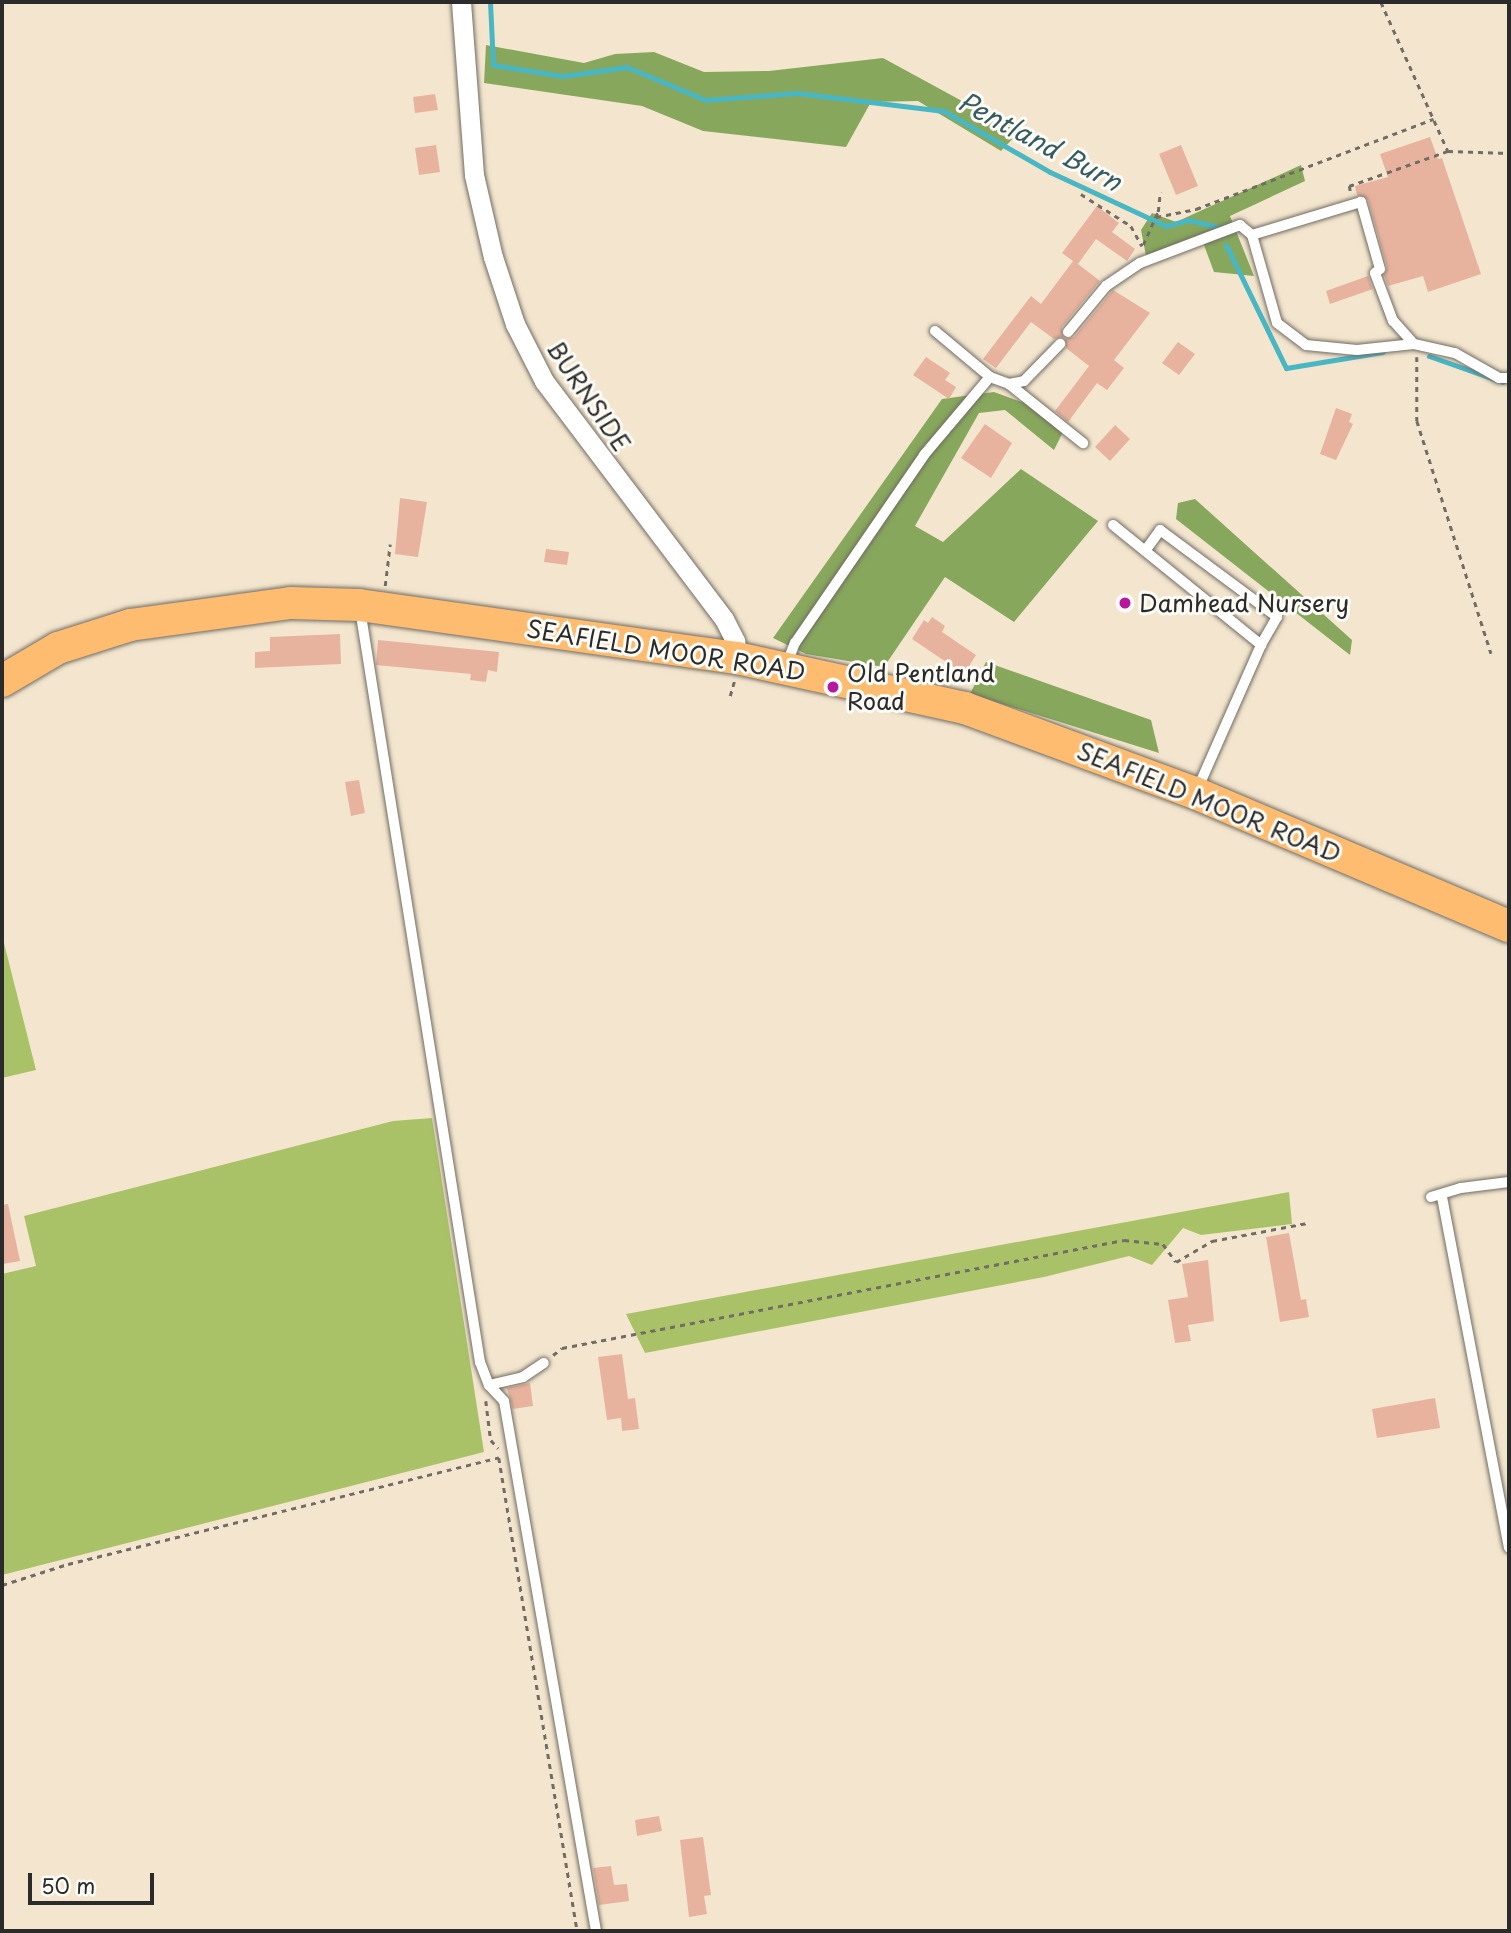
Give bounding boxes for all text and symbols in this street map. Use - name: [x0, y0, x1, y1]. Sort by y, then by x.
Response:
- water label: Pentland Burn: [952, 85, 1128, 197]
- street label: BURNSIDE: [541, 335, 637, 457]
- place label: Damhead Nursery: [1139, 589, 1350, 617]
- marker: Damhead Nursery: [1117, 595, 1133, 611]
- street label: SEAFIELD MOOR ROAD: [524, 614, 808, 686]
- place label: Old Pentland Road: [847, 659, 998, 715]
- marker: Old Pentland Road: [825, 679, 841, 695]
- street label: SEAFIELD MOOR ROAD: [1072, 736, 1346, 868]
- scale bar: [32, 1860, 158, 1904]
- text: 50 m: [41, 1869, 95, 1901]

